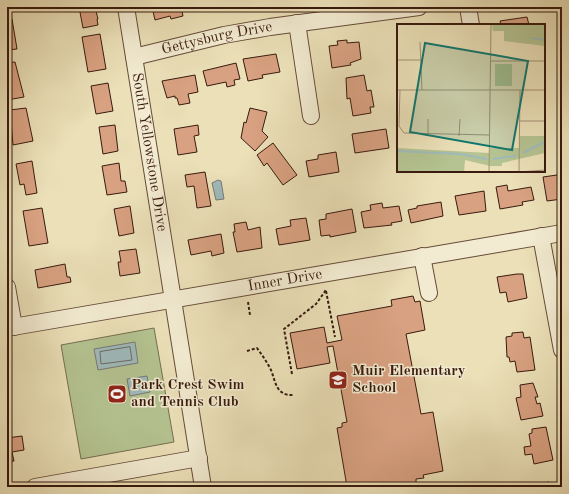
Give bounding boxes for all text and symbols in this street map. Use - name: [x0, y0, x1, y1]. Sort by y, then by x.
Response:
- street label: Gettysburg Drive: [160, 19, 273, 58]
- inset map: [397, 24, 545, 172]
- street label: South Yellowstone Drive: [129, 72, 169, 233]
- street label: Inner Drive: [246, 267, 324, 294]
- place label: Muir Elementary School: [352, 364, 466, 396]
- school or university icon: Muir Elementary School: [327, 369, 349, 391]
- place label: Park Crest Swim and Tennis Club: [131, 378, 245, 410]
- sports icon: Park Crest Swim and Tennis Club: [106, 383, 128, 405]

